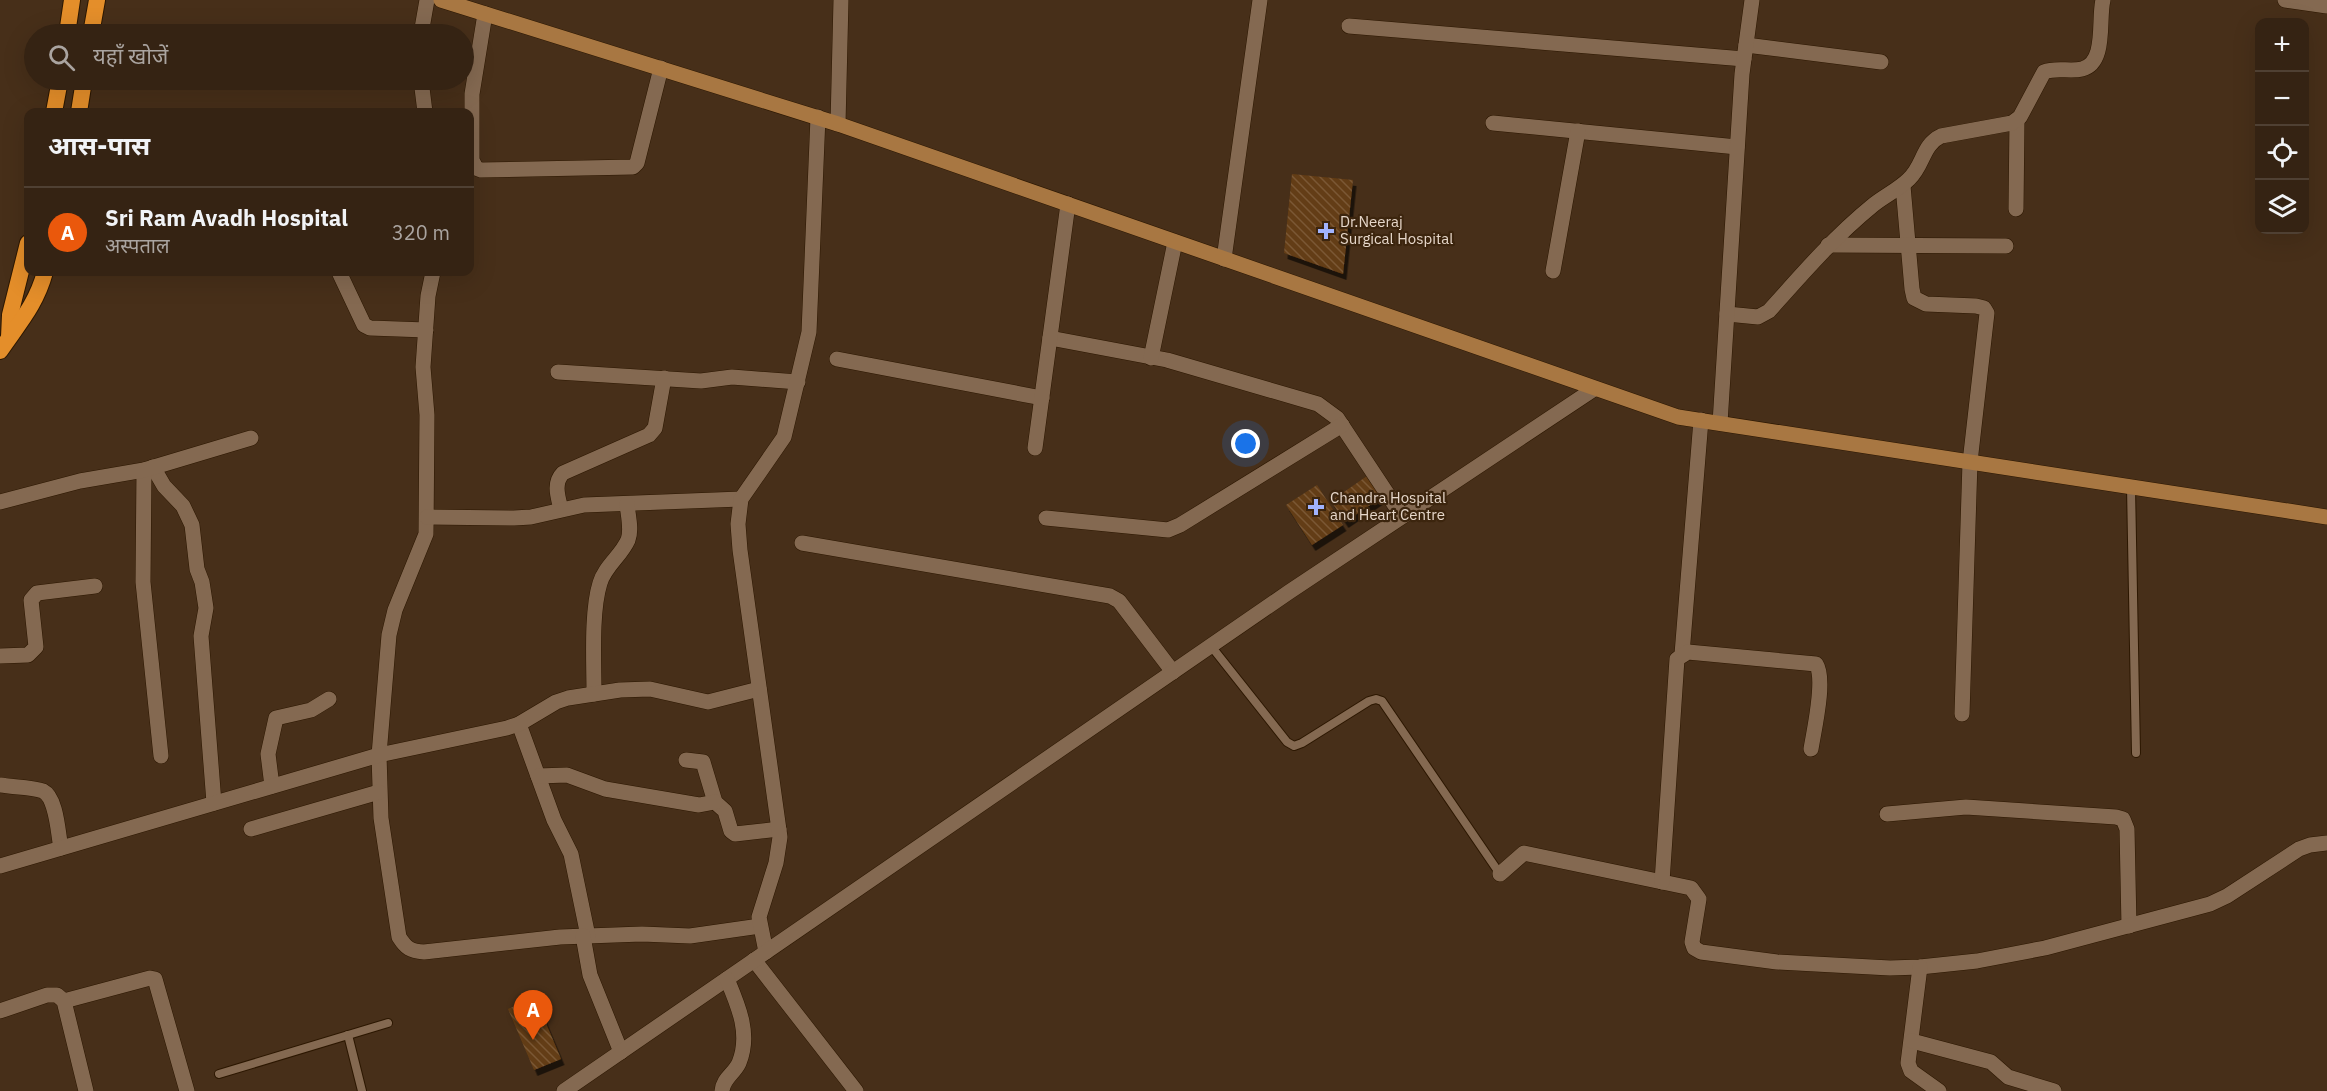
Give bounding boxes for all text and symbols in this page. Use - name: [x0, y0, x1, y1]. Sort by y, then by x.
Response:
- map controls: [2255, 18, 2309, 234]
- button: +: [2255, 18, 2309, 72]
- search box: [24, 24, 474, 90]
- icon: search: [45, 41, 78, 74]
- text: यहाँ खोजें: [93, 41, 168, 70]
- button: −: [2255, 72, 2309, 126]
- button: locate: [2255, 126, 2309, 180]
- text: आस-पास: [48, 128, 150, 162]
- button: layers: [2255, 180, 2309, 234]
- text: Sri Ram Avadh Hospital: [105, 203, 348, 232]
- place label: Dr.Neeraj Surgical Hospital: [1340, 212, 1453, 248]
- text: A: [61, 219, 74, 246]
- text: 320 m: [392, 219, 450, 246]
- marker: Dr.Neeraj Surgical Hospital: [1317, 222, 1335, 240]
- text: अस्पताल: [105, 232, 170, 259]
- your location: [1231, 429, 1260, 458]
- place label: Chandra Hospital and Heart Centre: [1330, 488, 1446, 524]
- marker: Chandra Hospital and Heart Centre: [1307, 498, 1325, 516]
- pin: A: [514, 990, 552, 1040]

